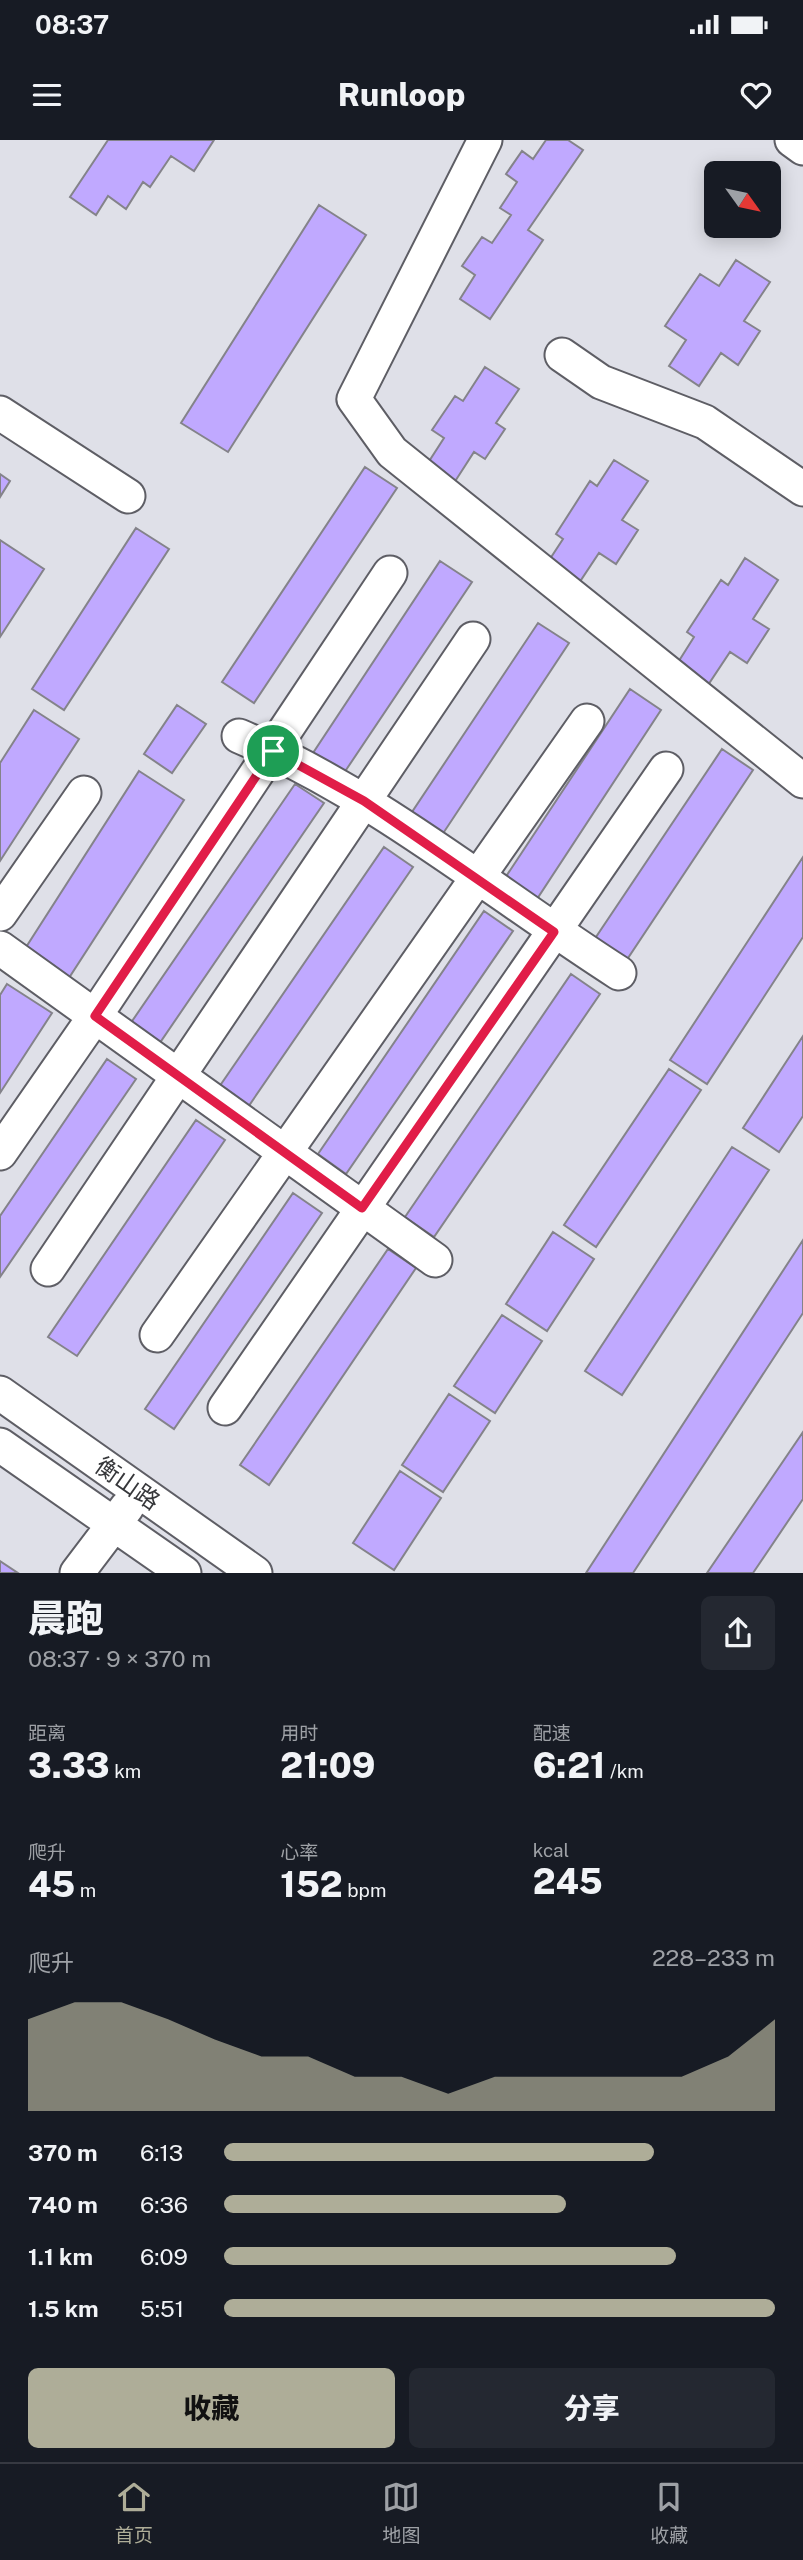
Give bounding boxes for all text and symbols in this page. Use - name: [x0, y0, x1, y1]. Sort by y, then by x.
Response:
- text: 08:37: [35, 9, 109, 40]
- icon: menu: [28, 76, 66, 114]
- text: Runloop: [338, 76, 465, 113]
- icon: heart: [737, 76, 775, 114]
- north arrow: [704, 161, 780, 238]
- map controls: [704, 161, 781, 238]
- pin: [243, 721, 303, 781]
- icon: arrive: [254, 732, 292, 770]
- street label: 衡山路: [90, 1451, 166, 1515]
- text: 晨跑: [28, 1596, 104, 1641]
- button: share: [701, 1596, 775, 1670]
- text: 08:37 · 9 × 370 m: [28, 1645, 211, 1672]
- text: 距离: [28, 1722, 66, 1744]
- text: 用时: [280, 1722, 318, 1744]
- text: 配速: [533, 1722, 571, 1744]
- text: 3.33: [28, 1745, 110, 1786]
- text: 21:09: [280, 1745, 375, 1786]
- text: 6:21: [533, 1745, 605, 1786]
- text: km: [110, 1760, 141, 1782]
- text: /km: [605, 1760, 644, 1782]
- text: kcal: [533, 1839, 569, 1861]
- text: 爬升: [28, 1841, 66, 1863]
- text: 心率: [280, 1841, 318, 1863]
- text: 245: [533, 1861, 603, 1902]
- text: 45: [28, 1864, 75, 1905]
- text: 152: [280, 1864, 343, 1905]
- text: m: [75, 1879, 96, 1901]
- text: bpm: [343, 1879, 386, 1901]
- text: 228–233 m: [652, 1944, 775, 1971]
- text: 爬升: [28, 1949, 74, 1976]
- text: 370 m: [28, 2139, 98, 2166]
- text: 6:13: [140, 2139, 183, 2166]
- text: 740 m: [28, 2191, 98, 2218]
- text: 6:36: [140, 2191, 188, 2218]
- text: 1.1 km: [28, 2243, 93, 2270]
- text: 6:09: [140, 2243, 188, 2270]
- text: 1.5 km: [28, 2295, 99, 2322]
- text: 5:51: [140, 2295, 184, 2322]
- button: 收藏: [28, 2368, 395, 2448]
- button: 分享: [409, 2368, 775, 2448]
- tab: 首页: [115, 2478, 153, 2547]
- tab: 地图: [382, 2478, 420, 2547]
- tab: 收藏: [650, 2478, 688, 2547]

